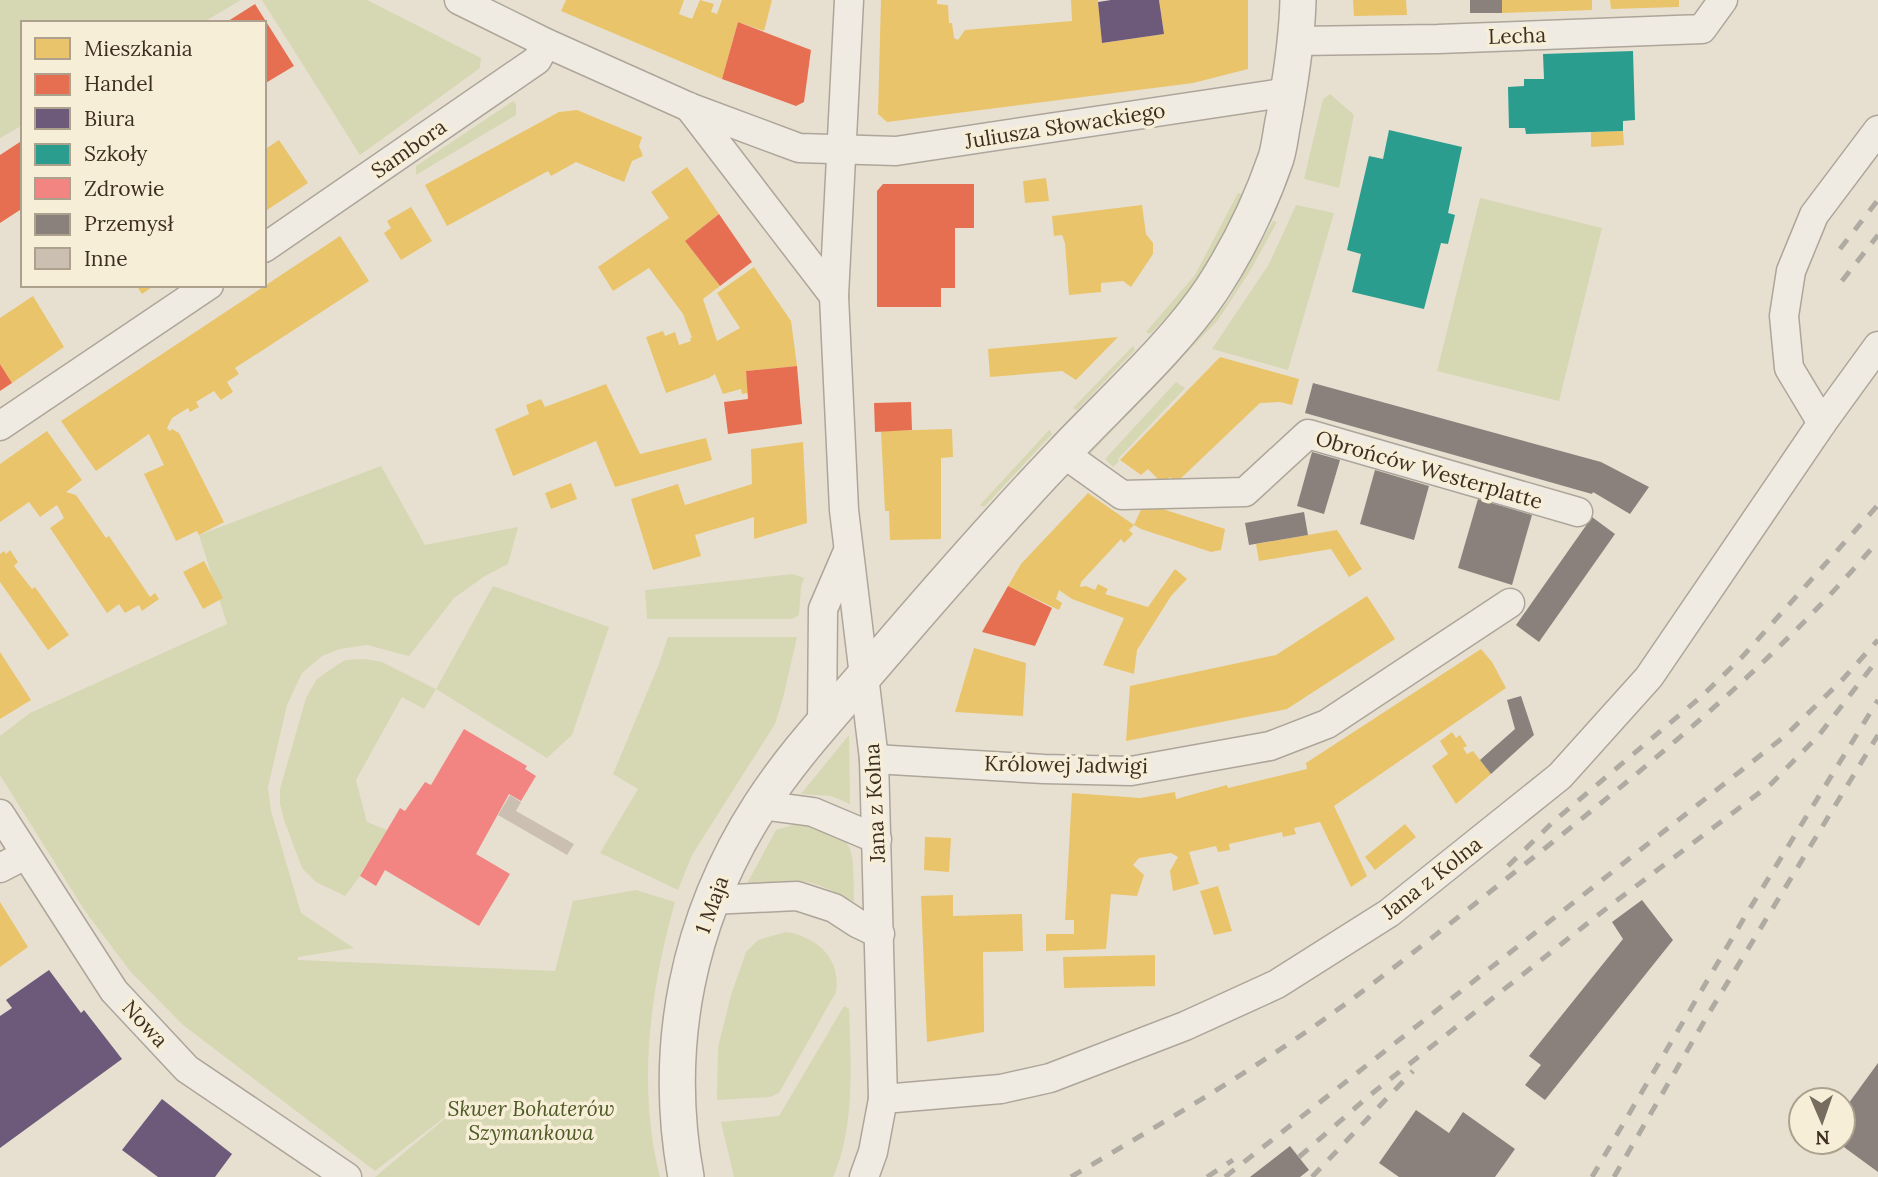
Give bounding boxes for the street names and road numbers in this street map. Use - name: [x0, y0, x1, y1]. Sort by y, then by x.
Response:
- street label: Lecha: [1488, 21, 1547, 50]
- street label: Juliusza Słowackiego: [962, 96, 1167, 155]
- street label: Sambora: [366, 113, 452, 184]
- street label: Obrońców Westerplatte: [1312, 424, 1546, 515]
- street label: Jana z Kolna: [858, 743, 891, 864]
- street label: Królowej Jadwigi: [984, 750, 1148, 779]
- street label: Jana z Kolna: [1376, 830, 1487, 926]
- street label: 1 Maja: [689, 872, 734, 937]
- street label: Nowa: [117, 994, 174, 1053]

